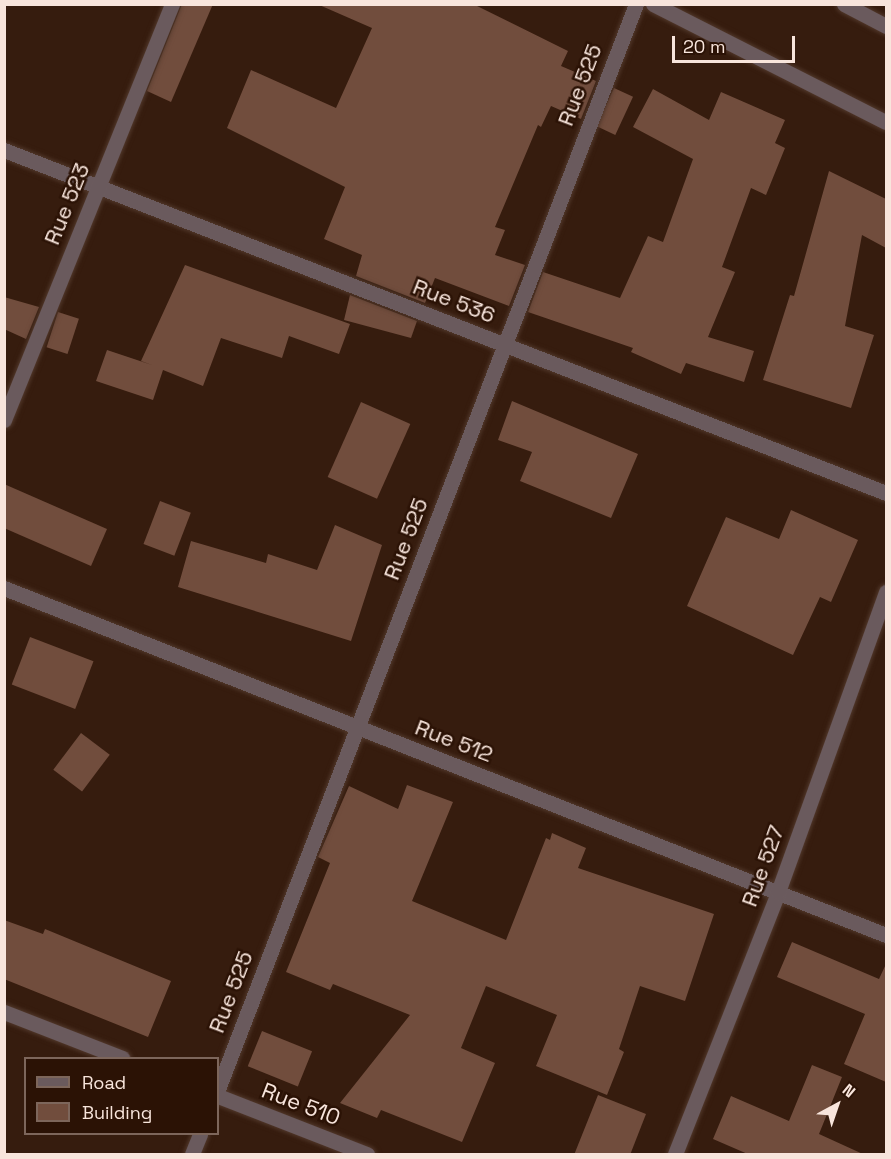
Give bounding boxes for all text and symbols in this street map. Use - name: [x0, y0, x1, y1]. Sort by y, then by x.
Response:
- scale bar: [675, 24, 798, 62]
- text: 20 m: [683, 35, 726, 58]
- street label: Rue 525: [552, 40, 608, 130]
- street label: Rue 523: [39, 159, 95, 249]
- street label: Rue 536: [409, 273, 499, 329]
- street label: Rue 525: [378, 494, 434, 584]
- street label: Rue 512: [411, 714, 497, 768]
- street label: Rue 527: [736, 822, 790, 910]
- street label: Rue 525: [203, 947, 259, 1037]
- legend: [24, 1057, 219, 1135]
- text: Road: [82, 1071, 126, 1094]
- north arrow: [807, 1075, 867, 1135]
- street label: Rue 510: [258, 1077, 344, 1131]
- text: N: [838, 1079, 860, 1102]
- text: Building: [82, 1101, 152, 1124]

